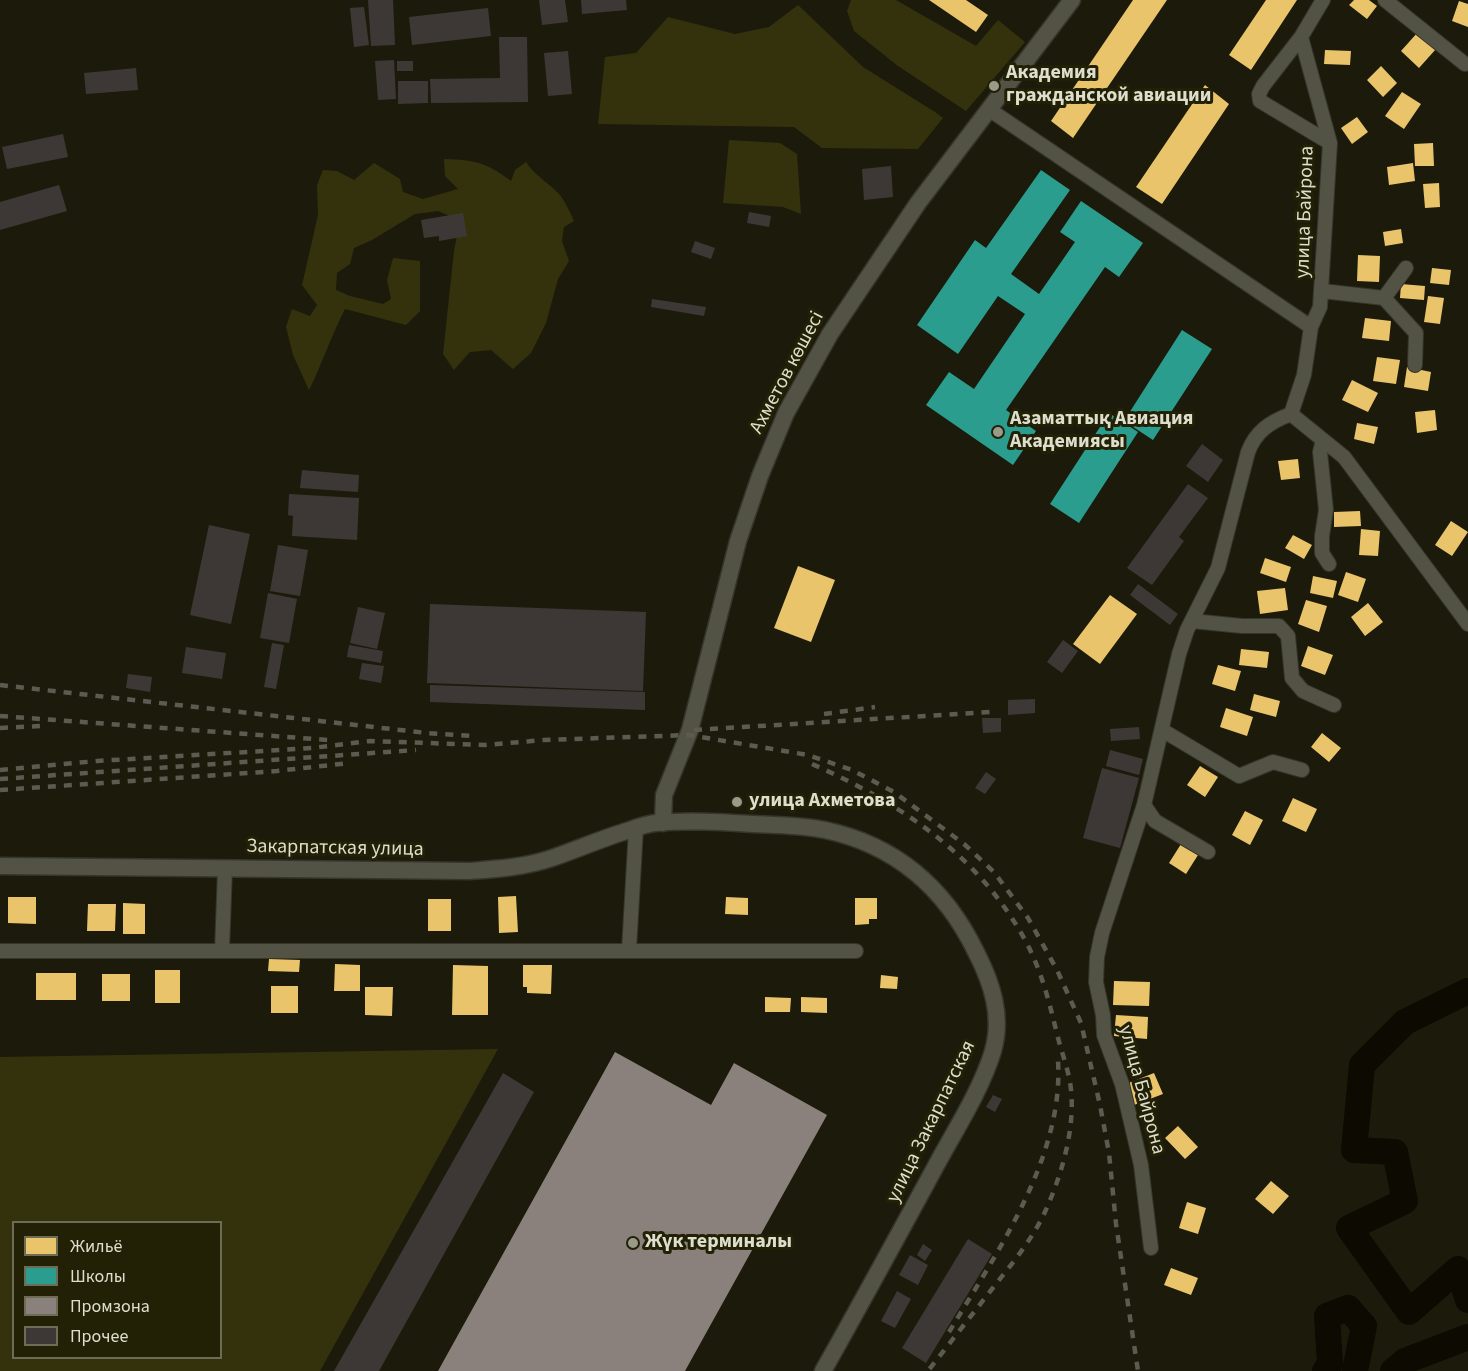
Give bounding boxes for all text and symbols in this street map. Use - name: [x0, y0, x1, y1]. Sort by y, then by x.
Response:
- place label: Академия гражданской авиации: [1006, 62, 1211, 109]
- marker: Академия гражданской авиации: [987, 79, 1001, 93]
- street label: улица Байрона: [1292, 145, 1320, 279]
- street label: Ахметов көшесі: [746, 308, 830, 438]
- place label: Азаматтық Авиация Академиясы: [1010, 408, 1193, 455]
- marker: Азаматтық Авиация Академиясы: [991, 425, 1005, 439]
- place label: улица Ахметова: [749, 790, 895, 814]
- marker: улица Ахметова: [730, 795, 744, 809]
- street label: Закарпатская улица: [246, 835, 424, 863]
- street label: улица Байрона: [1112, 1023, 1170, 1157]
- street label: улица Закарпатская: [882, 1037, 982, 1207]
- legend: [12, 1221, 222, 1359]
- place label: Жүк терминалы: [645, 1231, 792, 1255]
- text: Жильё: [70, 1234, 122, 1259]
- marker: Жүк терминалы: [626, 1236, 640, 1250]
- text: Школы: [70, 1264, 126, 1289]
- text: Промзона: [70, 1294, 150, 1319]
- text: Прочее: [70, 1324, 128, 1349]

